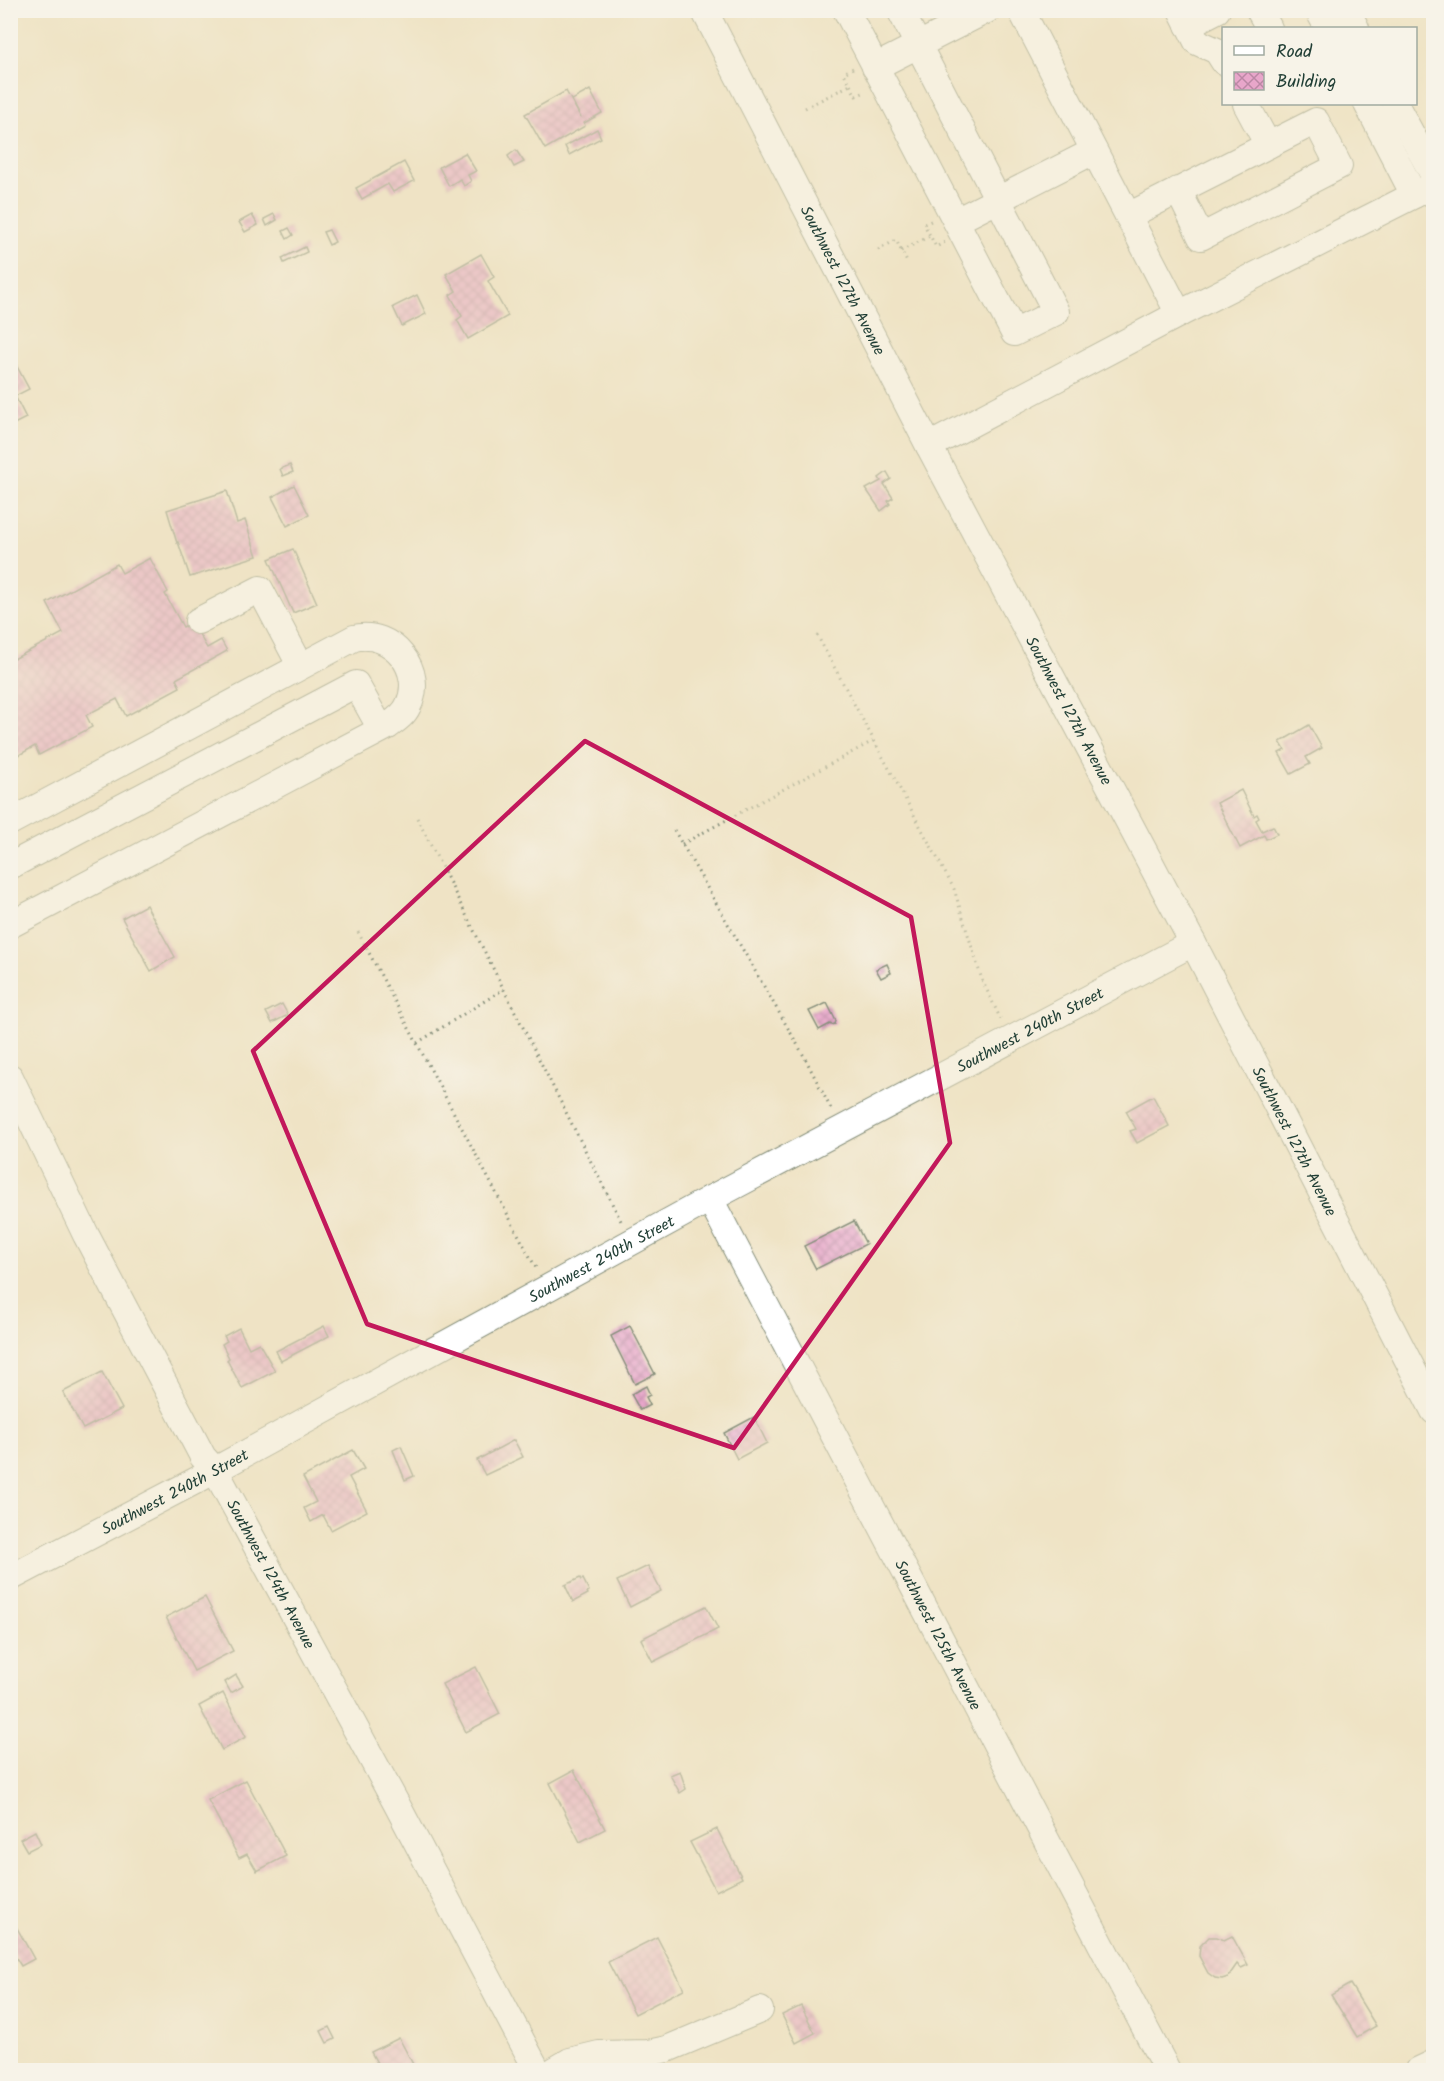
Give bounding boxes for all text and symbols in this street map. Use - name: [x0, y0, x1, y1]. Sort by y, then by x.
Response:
- legend: [1222, 27, 1417, 105]
- text: Road: [1276, 38, 1313, 67]
- text: Building: [1276, 68, 1336, 97]
- street label: Southwest 127th Avenue: [793, 201, 891, 360]
- street label: Southwest 127th Avenue: [1018, 632, 1118, 790]
- street label: Southwest 240th Street: [952, 981, 1109, 1080]
- street label: Southwest 127th Avenue: [1245, 1062, 1343, 1221]
- street label: Southwest 240th Street: [524, 1209, 680, 1310]
- street label: Southwest 240th Street: [97, 1443, 254, 1542]
- street label: Southwest 124th Avenue: [219, 1495, 321, 1654]
- street label: Southwest 125th Avenue: [887, 1556, 987, 1715]

